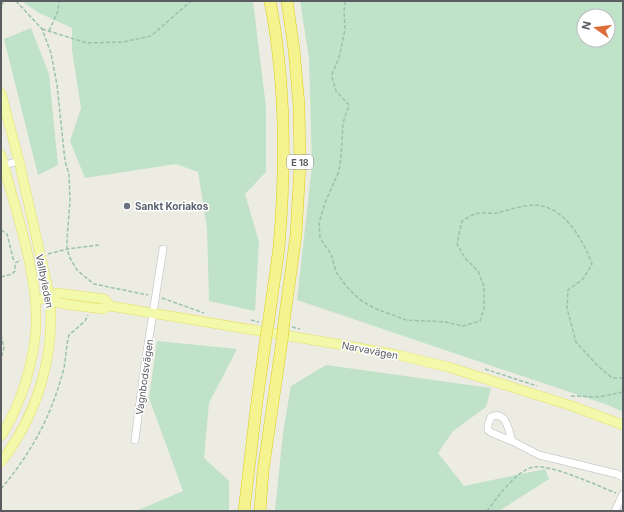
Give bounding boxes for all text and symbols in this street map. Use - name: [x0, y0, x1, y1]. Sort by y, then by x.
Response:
- north arrow: [576, 8, 616, 48]
- text: N: [578, 20, 594, 31]
- road number: E 18: [287, 155, 313, 169]
- place label: Sankt Koriakos: [135, 200, 209, 212]
- marker: Sankt Koriakos: [122, 201, 132, 211]
- street label: Vallbyleden: [34, 253, 56, 309]
- street label: Vagnbodsvägen: [133, 338, 155, 416]
- street label: Narvavägen: [341, 339, 399, 361]

